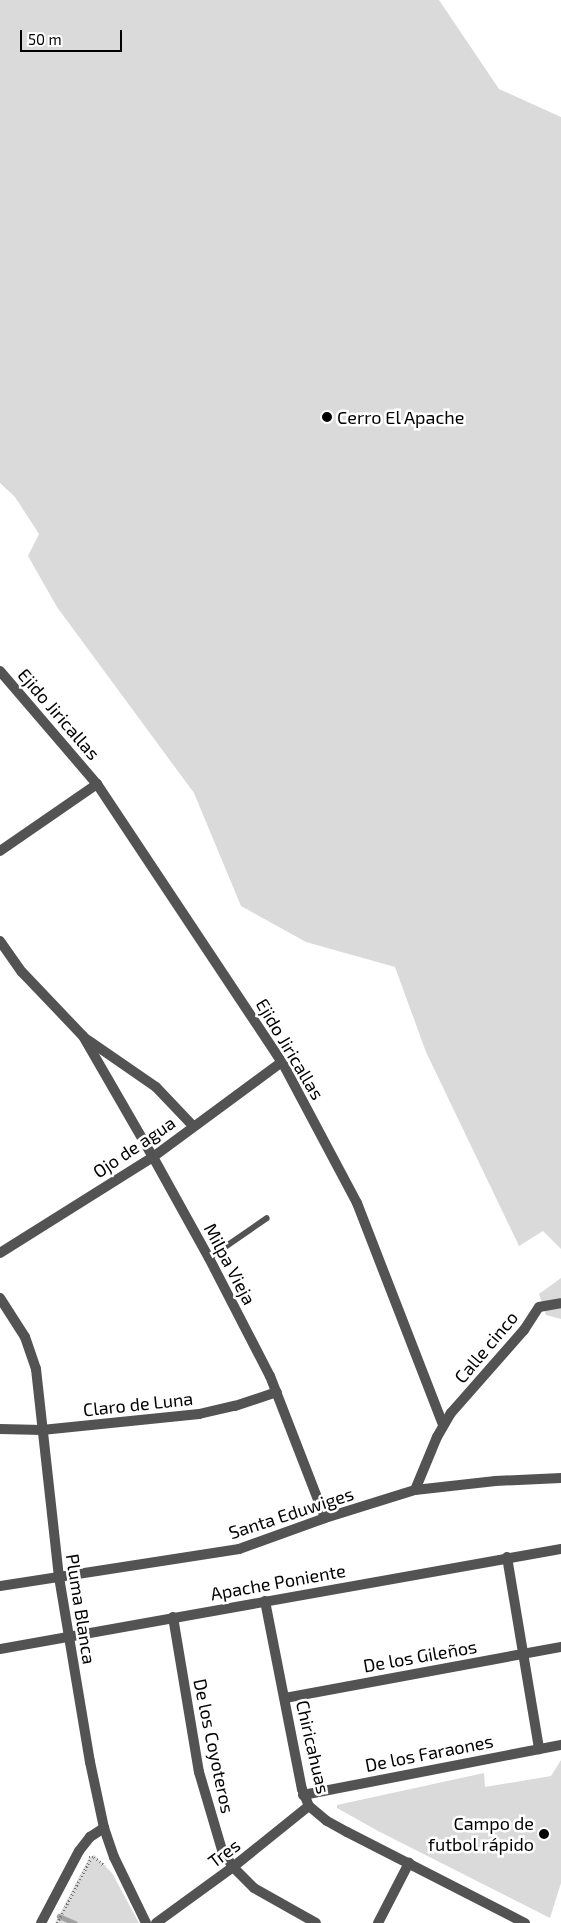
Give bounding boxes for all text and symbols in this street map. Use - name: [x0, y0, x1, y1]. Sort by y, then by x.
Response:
- scale bar: [22, 20, 125, 52]
- text: 50 m: [28, 30, 62, 48]
- place label: Cerro El Apache: [337, 406, 465, 428]
- marker: Cerro El Apache: [321, 411, 333, 423]
- street label: Ejido Jiricallas: [13, 664, 105, 764]
- street label: Ejido Jiricallas: [251, 994, 329, 1104]
- street label: Ojo de agua: [89, 1112, 179, 1182]
- street label: Milpa Vieja: [199, 1219, 261, 1309]
- street label: Calle cinco: [450, 1307, 522, 1387]
- street label: Claro de Luna: [82, 1387, 194, 1421]
- street label: Santa Eduwiges: [226, 1483, 356, 1543]
- street label: Pluma Blanca: [62, 1552, 100, 1666]
- street label: Apache Poniente: [209, 1559, 347, 1605]
- street label: De los Gileños: [362, 1635, 478, 1677]
- street label: De los Coyoteros: [189, 1677, 239, 1815]
- street label: Chiricahuas: [292, 1698, 334, 1796]
- street label: De los Faraones: [363, 1730, 495, 1776]
- place label: Campo de futbol rápido: [428, 1813, 534, 1856]
- marker: Campo de futbol rápido: [538, 1828, 550, 1840]
- street label: Tres: [204, 1834, 244, 1872]

